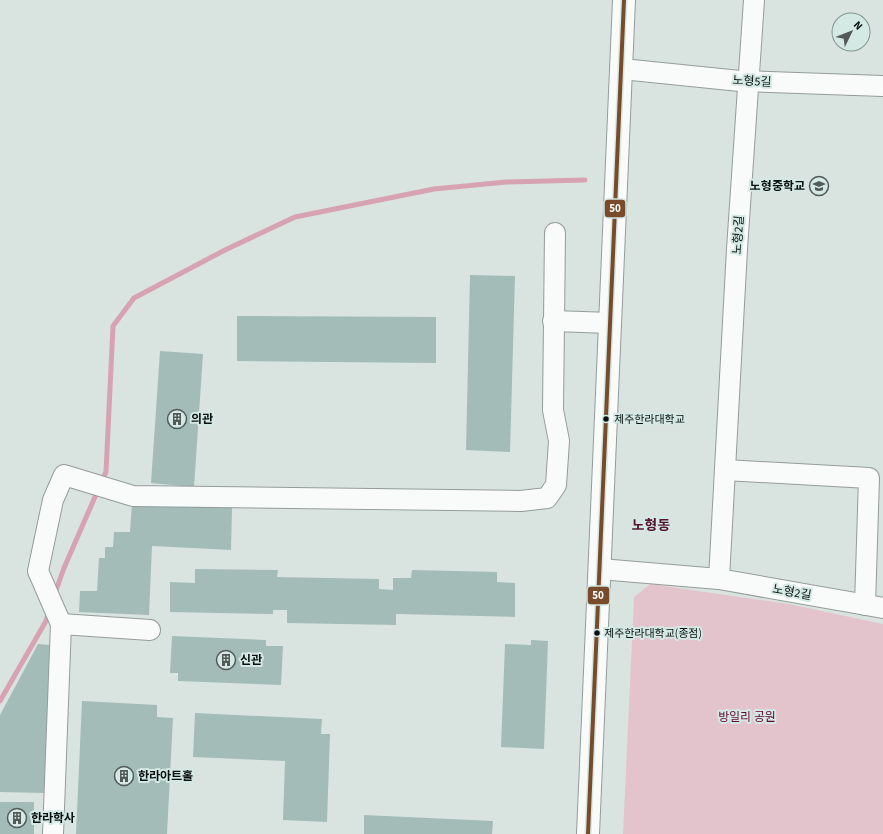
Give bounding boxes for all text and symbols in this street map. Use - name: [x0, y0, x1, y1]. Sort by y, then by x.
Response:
- north arrow: [831, 12, 871, 52]
- text: N: [850, 18, 866, 33]
- street label: 노형5길: [732, 72, 772, 91]
- school or university icon: 노형중학교: [808, 175, 830, 197]
- place label: 노형중학교: [750, 178, 805, 195]
- line badge: 50: [604, 199, 626, 218]
- text: 50: [609, 201, 621, 216]
- street label: 노형2길: [729, 215, 748, 255]
- building icon: 의관: [166, 408, 188, 430]
- place label: 의관: [191, 411, 213, 428]
- place label: 제주한라대학교: [614, 412, 685, 427]
- marker: 제주한라대학교: [601, 414, 611, 424]
- district label: 노형동: [632, 516, 670, 536]
- street label: 노형2길: [771, 581, 813, 604]
- line badge: 50: [587, 586, 610, 605]
- text: 50: [592, 588, 604, 603]
- place label: 제주한라대학교(종점): [604, 626, 702, 641]
- marker: 제주한라대학교(종점): [592, 628, 602, 638]
- building icon: 신관: [215, 649, 237, 671]
- place label: 신관: [240, 652, 262, 669]
- park label: 방일리 공원: [718, 709, 776, 726]
- building icon: 한라아트홀: [113, 765, 135, 787]
- place label: 한라아트홀: [138, 768, 193, 785]
- building icon: 한라학사: [6, 807, 28, 829]
- place label: 한라학사: [31, 810, 75, 827]

